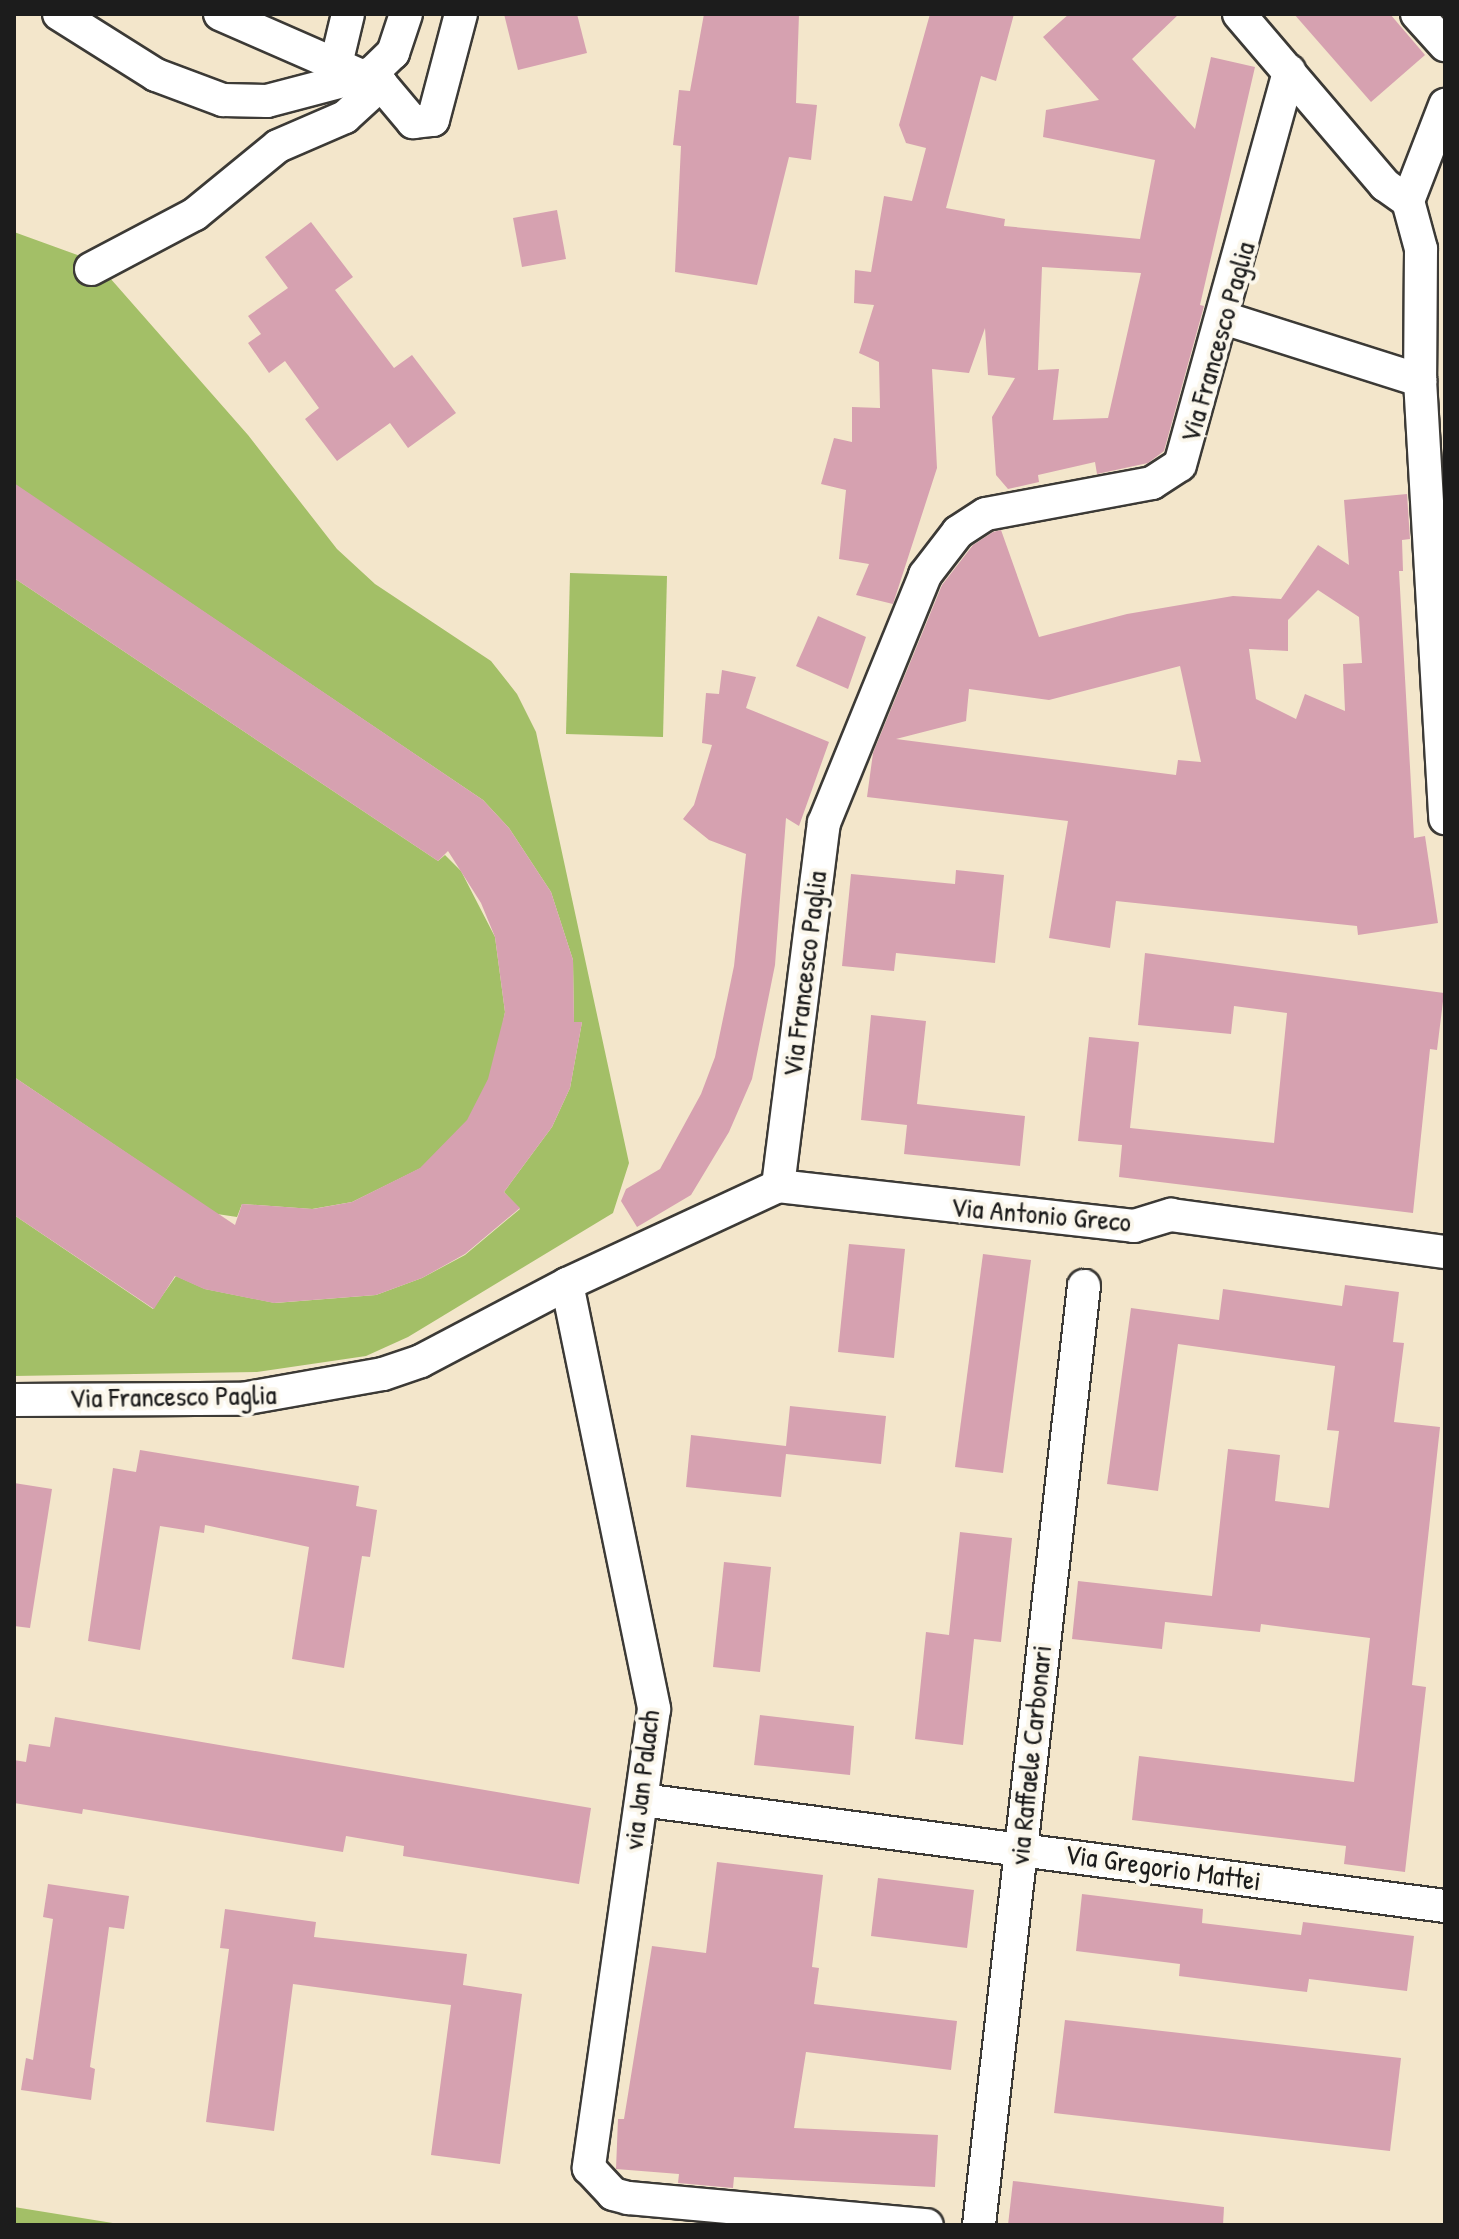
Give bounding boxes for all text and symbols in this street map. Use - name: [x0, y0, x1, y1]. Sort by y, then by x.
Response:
- street label: Via Francesco Paglia: [1172, 238, 1262, 446]
- street label: Via Francesco Paglia: [775, 869, 833, 1079]
- street label: Via Antonio Greco: [949, 1189, 1133, 1239]
- street label: Via Francesco Paglia: [69, 1377, 277, 1415]
- street label: via Raffaele Carbonari: [1002, 1643, 1058, 1867]
- street label: via Jan Palach: [616, 1708, 666, 1852]
- street label: Via Gregorio Mattei: [1063, 1837, 1263, 1897]

